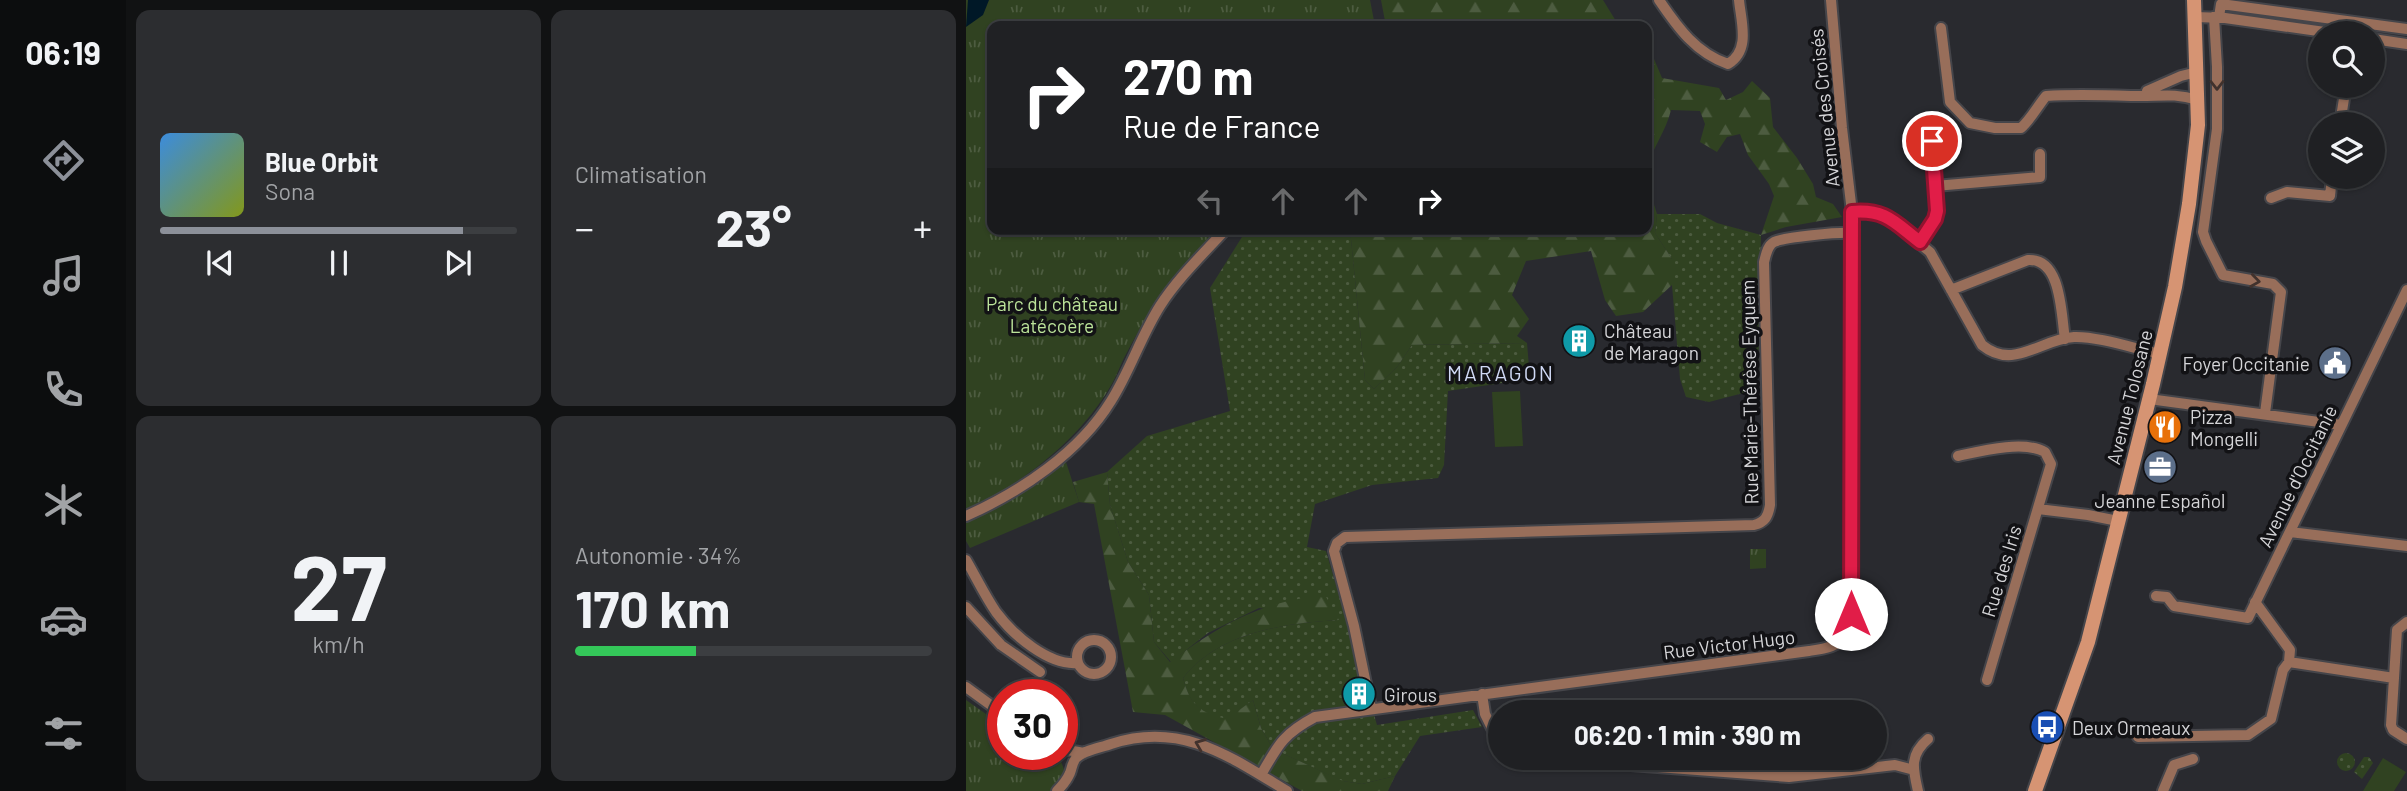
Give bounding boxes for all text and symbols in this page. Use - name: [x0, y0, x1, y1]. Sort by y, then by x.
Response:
- map controls: [2308, 21, 2385, 189]
- button: search: [2308, 21, 2385, 98]
- street label: Avenue des Croisés: [1804, 28, 1844, 188]
- text: 06:19: [25, 33, 101, 71]
- text: 270 m: [1123, 46, 1253, 105]
- icon: right: [1008, 49, 1099, 140]
- one-way arrow: [2209, 81, 2225, 91]
- text: Rue de France: [1123, 106, 1320, 144]
- pin: [1902, 111, 1962, 171]
- button: layers: [2308, 112, 2385, 189]
- icon: arrive: [1913, 122, 1951, 160]
- icon: directions: [39, 136, 88, 185]
- text: Blue Orbit: [265, 146, 378, 177]
- text: Climatisation: [575, 160, 707, 188]
- text: Sona: [265, 177, 315, 205]
- icon: left: [1191, 182, 1229, 220]
- icon: ahead: [1264, 182, 1302, 220]
- icon: ahead: [1337, 182, 1375, 220]
- icon: right: [1410, 182, 1448, 220]
- text: 23°: [715, 195, 792, 257]
- text: −: [575, 204, 594, 250]
- text: +: [913, 204, 932, 250]
- icon: previous: [201, 244, 239, 282]
- icon: pause: [320, 244, 358, 282]
- icon: next: [439, 244, 477, 282]
- icon: music: [39, 251, 88, 300]
- one-way arrow: [2249, 273, 2261, 288]
- street label: Rue Marie-Thérèse Eyquem: [1736, 280, 1762, 504]
- park label: Parc du château Latécoère: [986, 292, 1118, 337]
- place label: Château de Maragon: [1604, 319, 1699, 364]
- building icon: Château de Maragon: [1560, 322, 1598, 360]
- street label: Avenue Tolosane: [2101, 327, 2157, 467]
- public building icon: Foyer Occitanie: [2316, 344, 2354, 382]
- place label: Foyer Occitanie: [2183, 352, 2310, 375]
- district label: MARAGON: [1447, 360, 1555, 385]
- icon: phone: [39, 365, 88, 414]
- street label: Avenue d'Occitanie: [2253, 401, 2341, 551]
- place label: Pizza Mongelli: [2190, 405, 2258, 450]
- restaurant icon: Pizza Mongelli: [2146, 408, 2184, 446]
- office icon: Jeanne Español: [2141, 448, 2179, 486]
- icon: climate: [39, 480, 88, 529]
- place label: Jeanne Español: [2095, 489, 2225, 512]
- street label: Rue des Iris: [1976, 522, 2026, 620]
- text: 27: [290, 530, 387, 639]
- text: Autonomie · 34%: [575, 541, 742, 569]
- text: 170 km: [575, 576, 730, 638]
- position arrow: [1814, 577, 1888, 651]
- icon: car: [39, 595, 88, 644]
- street label: Rue Victor Hugo: [1662, 625, 1796, 663]
- text: km/h: [312, 630, 365, 658]
- building icon: Girous: [1340, 675, 1378, 713]
- speed limit sign: 30: [987, 679, 1078, 770]
- place label: Girous: [1384, 683, 1437, 706]
- bus stop icon: Deux Ormeaux: [2028, 708, 2066, 746]
- icon: filters: [39, 709, 88, 758]
- place label: Deux Ormeaux: [2072, 716, 2190, 739]
- text: 06:20 · 1 min · 390 m: [1574, 719, 1801, 750]
- one-way arrow: [1195, 739, 1207, 753]

